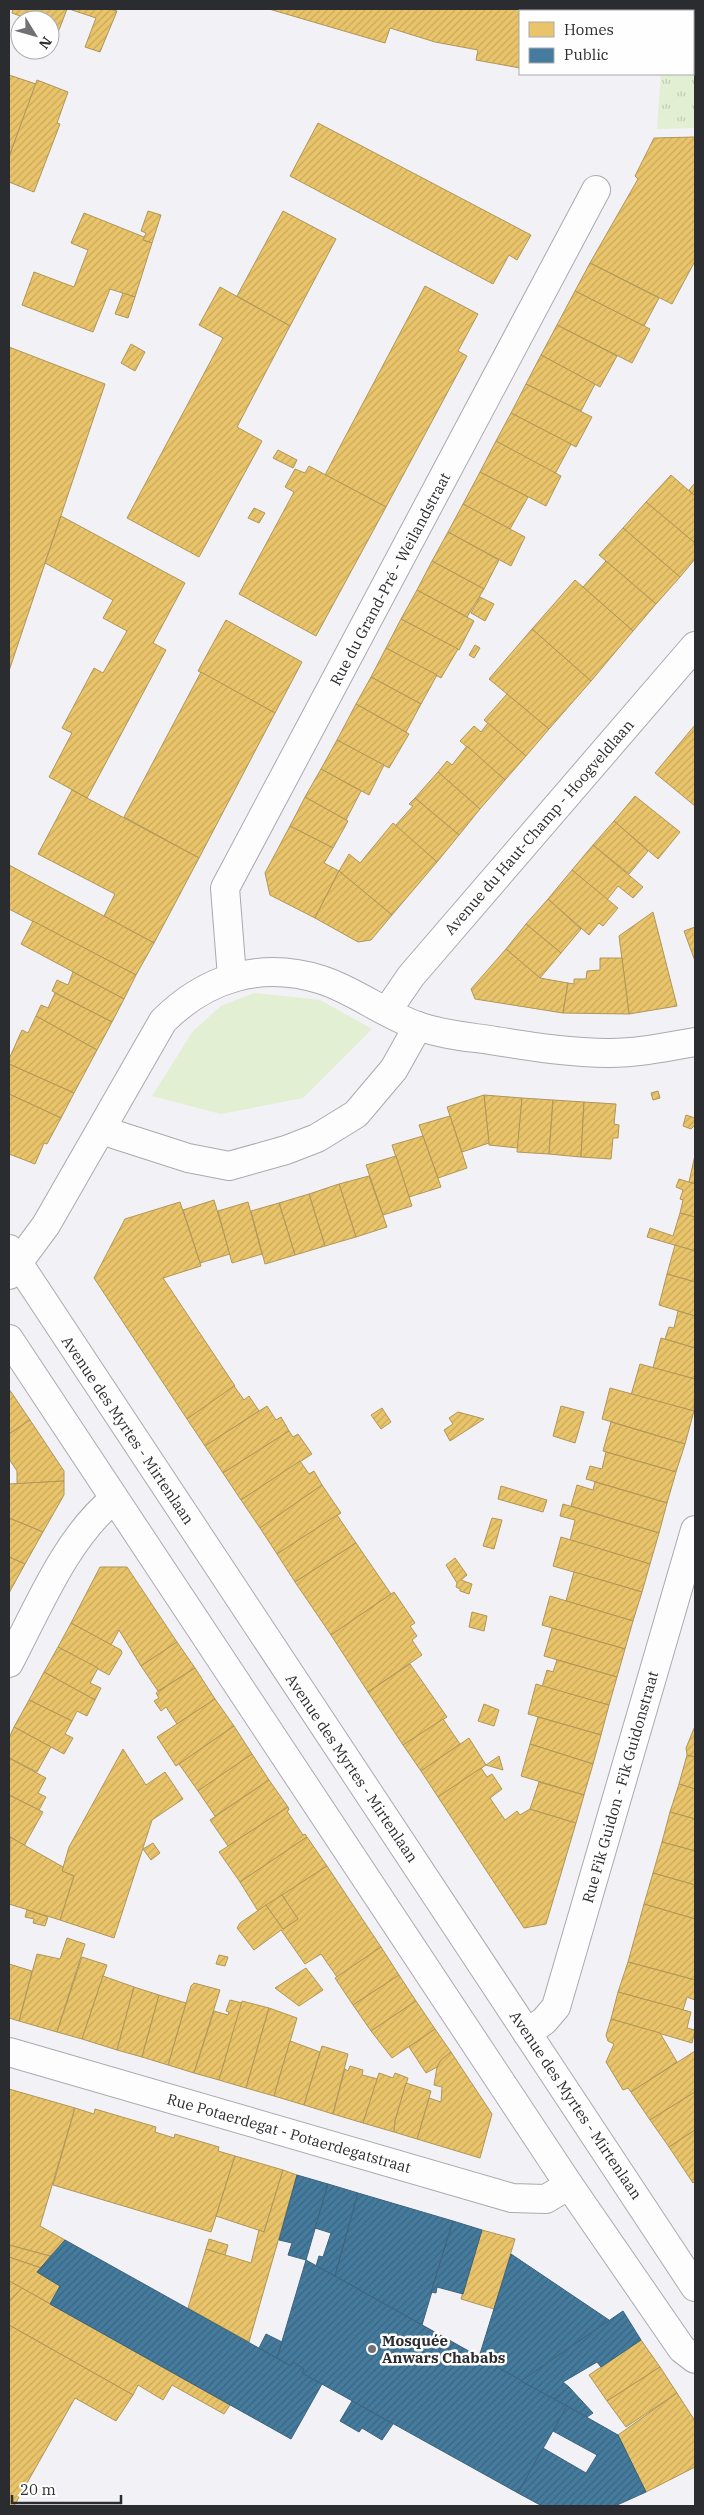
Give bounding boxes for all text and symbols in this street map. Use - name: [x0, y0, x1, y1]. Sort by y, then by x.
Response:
- north arrow: [10, 10, 60, 60]
- legend: [519, 10, 694, 75]
- text: Homes: [564, 20, 614, 39]
- text: N: [35, 33, 56, 53]
- text: Public: [564, 45, 609, 64]
- street label: Rue du Grand-Pré - Weilandstraat: [326, 469, 454, 689]
- street label: Avenue du Haut-Champ - Hoogveldlaan: [440, 715, 638, 939]
- street label: Avenue des Myrtes - Mirtenlaan: [58, 1332, 199, 1528]
- street label: Rue Fik Guidon - Fik Guidonstraat: [578, 1669, 662, 1905]
- street label: Avenue des Myrtes - Mirtenlaan: [282, 1670, 423, 1866]
- street label: Avenue des Myrtes - Mirtenlaan: [506, 2007, 647, 2203]
- street label: Rue Potaerdegat - Potaerdegatstraat: [165, 2089, 413, 2177]
- place label: Mosquée Anwars Chababs: [382, 2331, 505, 2367]
- marker: Mosquée Anwars Chababs: [366, 2343, 378, 2355]
- scale bar: [12, 2472, 121, 2504]
- text: 20 m: [20, 2480, 56, 2499]

